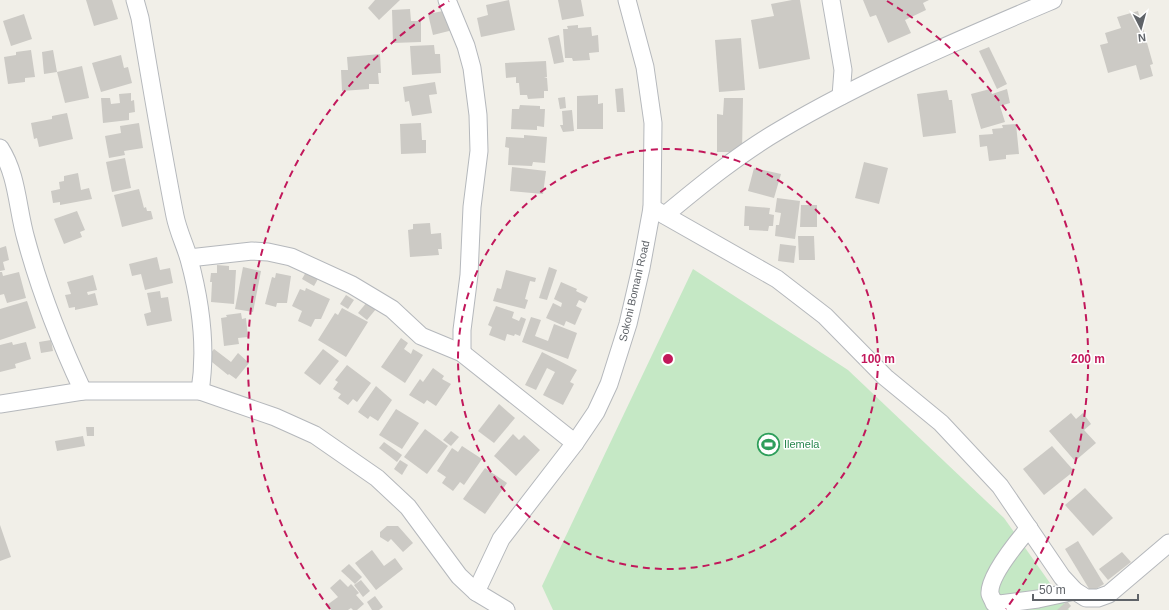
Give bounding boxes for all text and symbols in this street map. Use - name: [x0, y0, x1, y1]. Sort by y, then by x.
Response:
- north arrow: [1121, 8, 1161, 48]
- text: N: [1137, 32, 1147, 44]
- street label: Sokoni Bomani Road: [617, 239, 651, 343]
- centre of rings: [661, 352, 675, 366]
- text: 100 m: [861, 352, 895, 366]
- text: 200 m: [1071, 352, 1105, 366]
- sports icon: Ilemela: [755, 431, 781, 457]
- place label: Ilemela: [784, 438, 820, 450]
- scale bar: [1033, 576, 1138, 602]
- text: 50 m: [1039, 583, 1066, 597]

